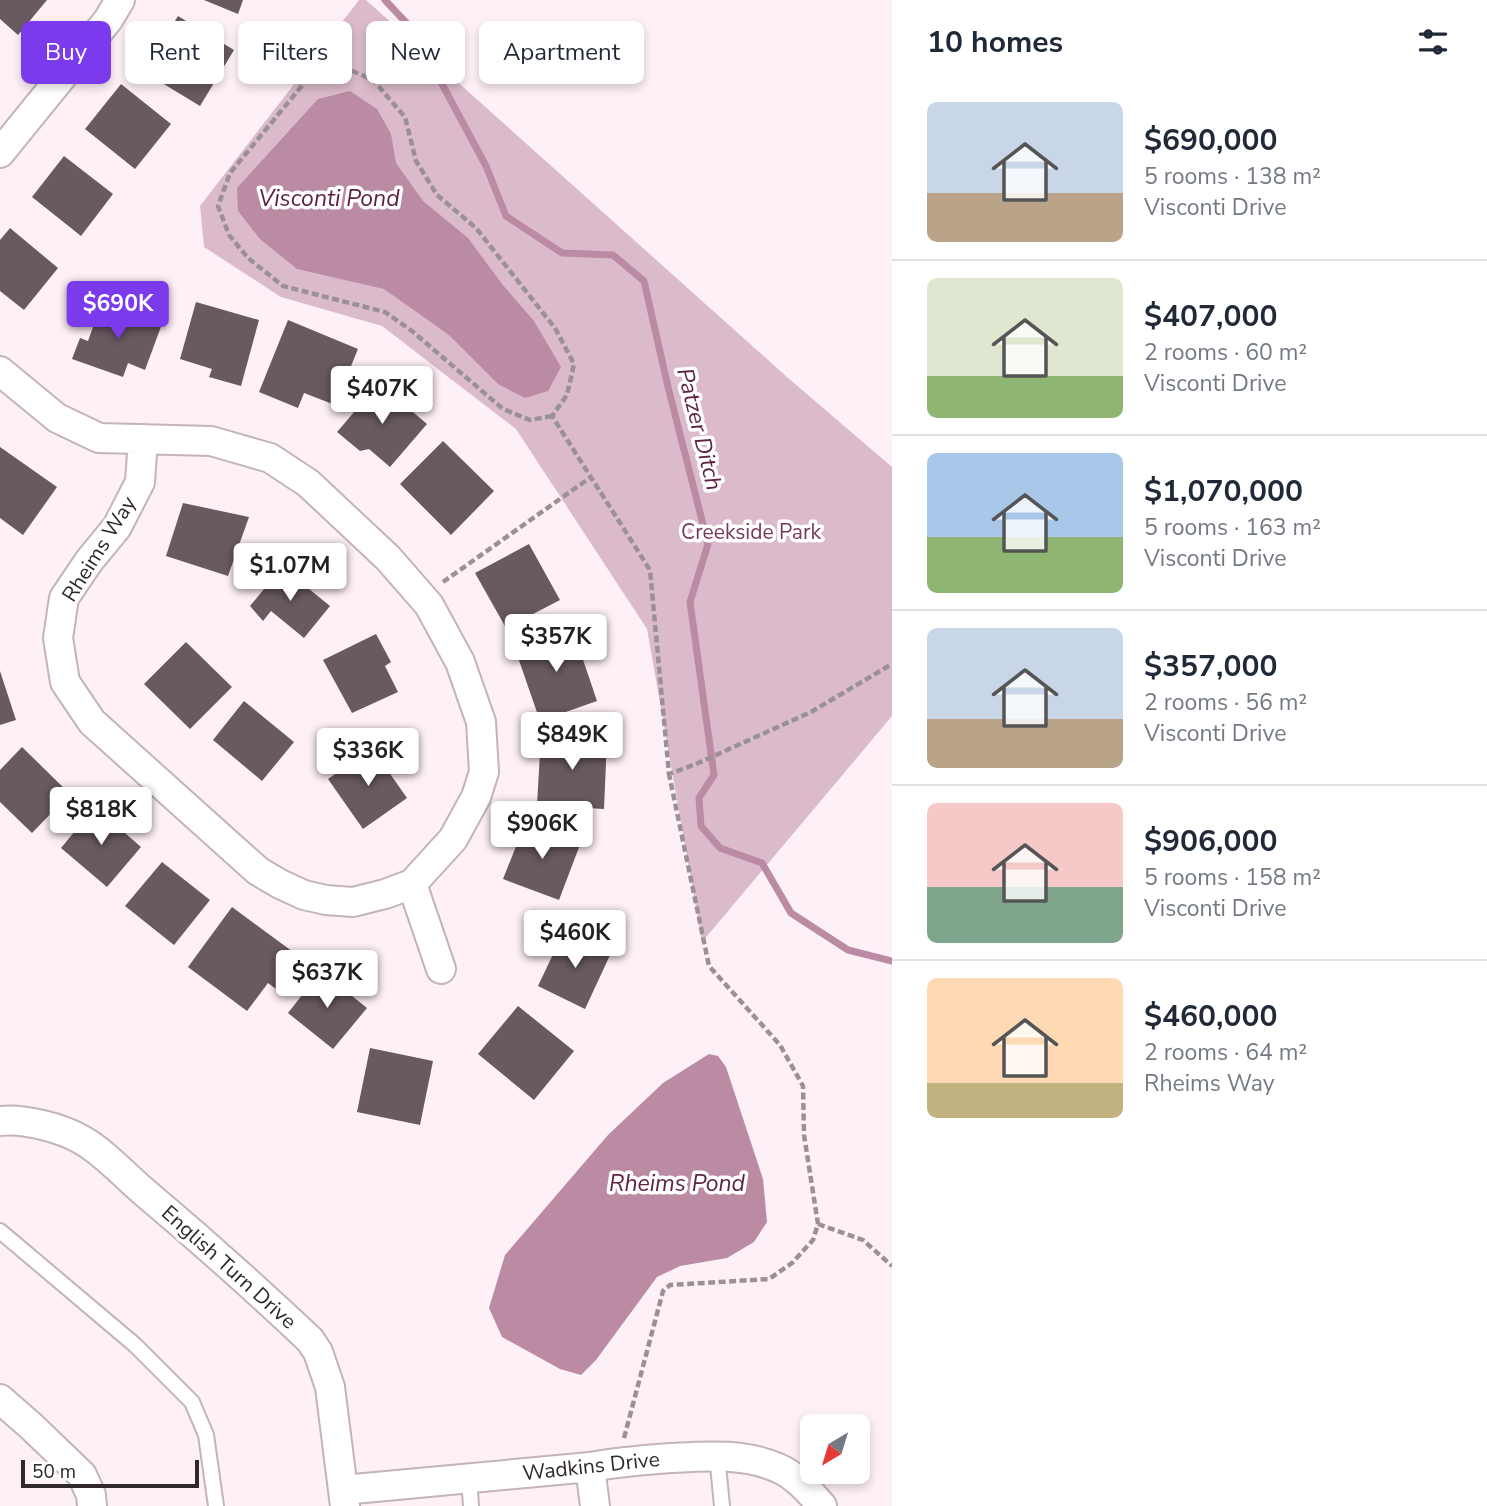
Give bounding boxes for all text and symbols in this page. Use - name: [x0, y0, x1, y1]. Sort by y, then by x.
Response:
- chip: Buy: [21, 21, 111, 84]
- chip: Rent: [125, 21, 224, 84]
- chip: Filters: [238, 21, 352, 84]
- chip: New: [366, 21, 465, 84]
- chip: Apartment: [479, 21, 644, 84]
- text: 10 homes: [927, 22, 1063, 63]
- icon: filters: [1414, 23, 1452, 61]
- text: $690,000: [1144, 120, 1277, 161]
- icon: home: [983, 130, 1067, 214]
- text: 5 rooms · 138 m²: [1144, 161, 1321, 192]
- water label: Visconti Pond: [258, 183, 400, 214]
- text: Visconti Drive: [1144, 192, 1286, 223]
- pin: $690K: [69, 282, 167, 341]
- text: $690K: [83, 288, 153, 319]
- text: $407,000: [1144, 296, 1277, 337]
- icon: home: [983, 306, 1067, 390]
- text: 2 rooms · 60 m²: [1144, 337, 1307, 368]
- water label: Patzer Ditch: [669, 365, 730, 494]
- pin: $407K: [333, 366, 431, 426]
- text: Visconti Drive: [1144, 368, 1286, 399]
- text: $407K: [347, 373, 417, 404]
- text: $1,070,000: [1144, 471, 1303, 512]
- icon: home: [983, 481, 1067, 565]
- street label: Rheims Way: [56, 491, 143, 607]
- text: 5 rooms · 163 m²: [1144, 512, 1321, 543]
- park label: Creekside Park: [681, 518, 821, 546]
- text: Visconti Drive: [1144, 543, 1286, 574]
- pin: $1.07M: [233, 544, 347, 603]
- text: $1.07M: [250, 550, 330, 581]
- pin: $357K: [507, 614, 605, 674]
- text: $357K: [521, 621, 591, 652]
- text: $357,000: [1144, 646, 1277, 687]
- icon: home: [983, 656, 1067, 740]
- text: 2 rooms · 56 m²: [1144, 687, 1307, 718]
- pin: $849K: [523, 712, 621, 772]
- text: Visconti Drive: [1144, 718, 1286, 749]
- text: $849K: [537, 719, 607, 750]
- pin: $336K: [319, 728, 417, 788]
- text: $336K: [333, 735, 403, 766]
- pin: $818K: [52, 788, 150, 847]
- text: $818K: [66, 794, 136, 825]
- pin: $906K: [493, 802, 591, 861]
- text: $906K: [507, 808, 577, 839]
- text: $906,000: [1144, 821, 1277, 862]
- icon: home: [983, 831, 1067, 915]
- text: 5 rooms · 158 m²: [1144, 862, 1321, 893]
- text: Visconti Drive: [1144, 893, 1286, 924]
- pin: $460K: [526, 911, 624, 970]
- text: $460K: [540, 917, 610, 948]
- pin: $637K: [278, 950, 376, 1010]
- text: $637K: [292, 957, 362, 988]
- text: $460,000: [1144, 996, 1277, 1037]
- icon: home: [983, 1006, 1067, 1090]
- text: 2 rooms · 64 m²: [1144, 1037, 1307, 1068]
- text: Rheims Way: [1144, 1068, 1275, 1099]
- water label: Rheims Pond: [609, 1168, 746, 1199]
- street label: English Turn Drive: [156, 1199, 302, 1335]
- north arrow: [800, 1414, 870, 1484]
- map controls: [800, 1414, 870, 1484]
- street label: Wadkins Drive: [521, 1445, 661, 1487]
- scale bar: [21, 1457, 200, 1489]
- text: 50 m: [32, 1459, 76, 1485]

